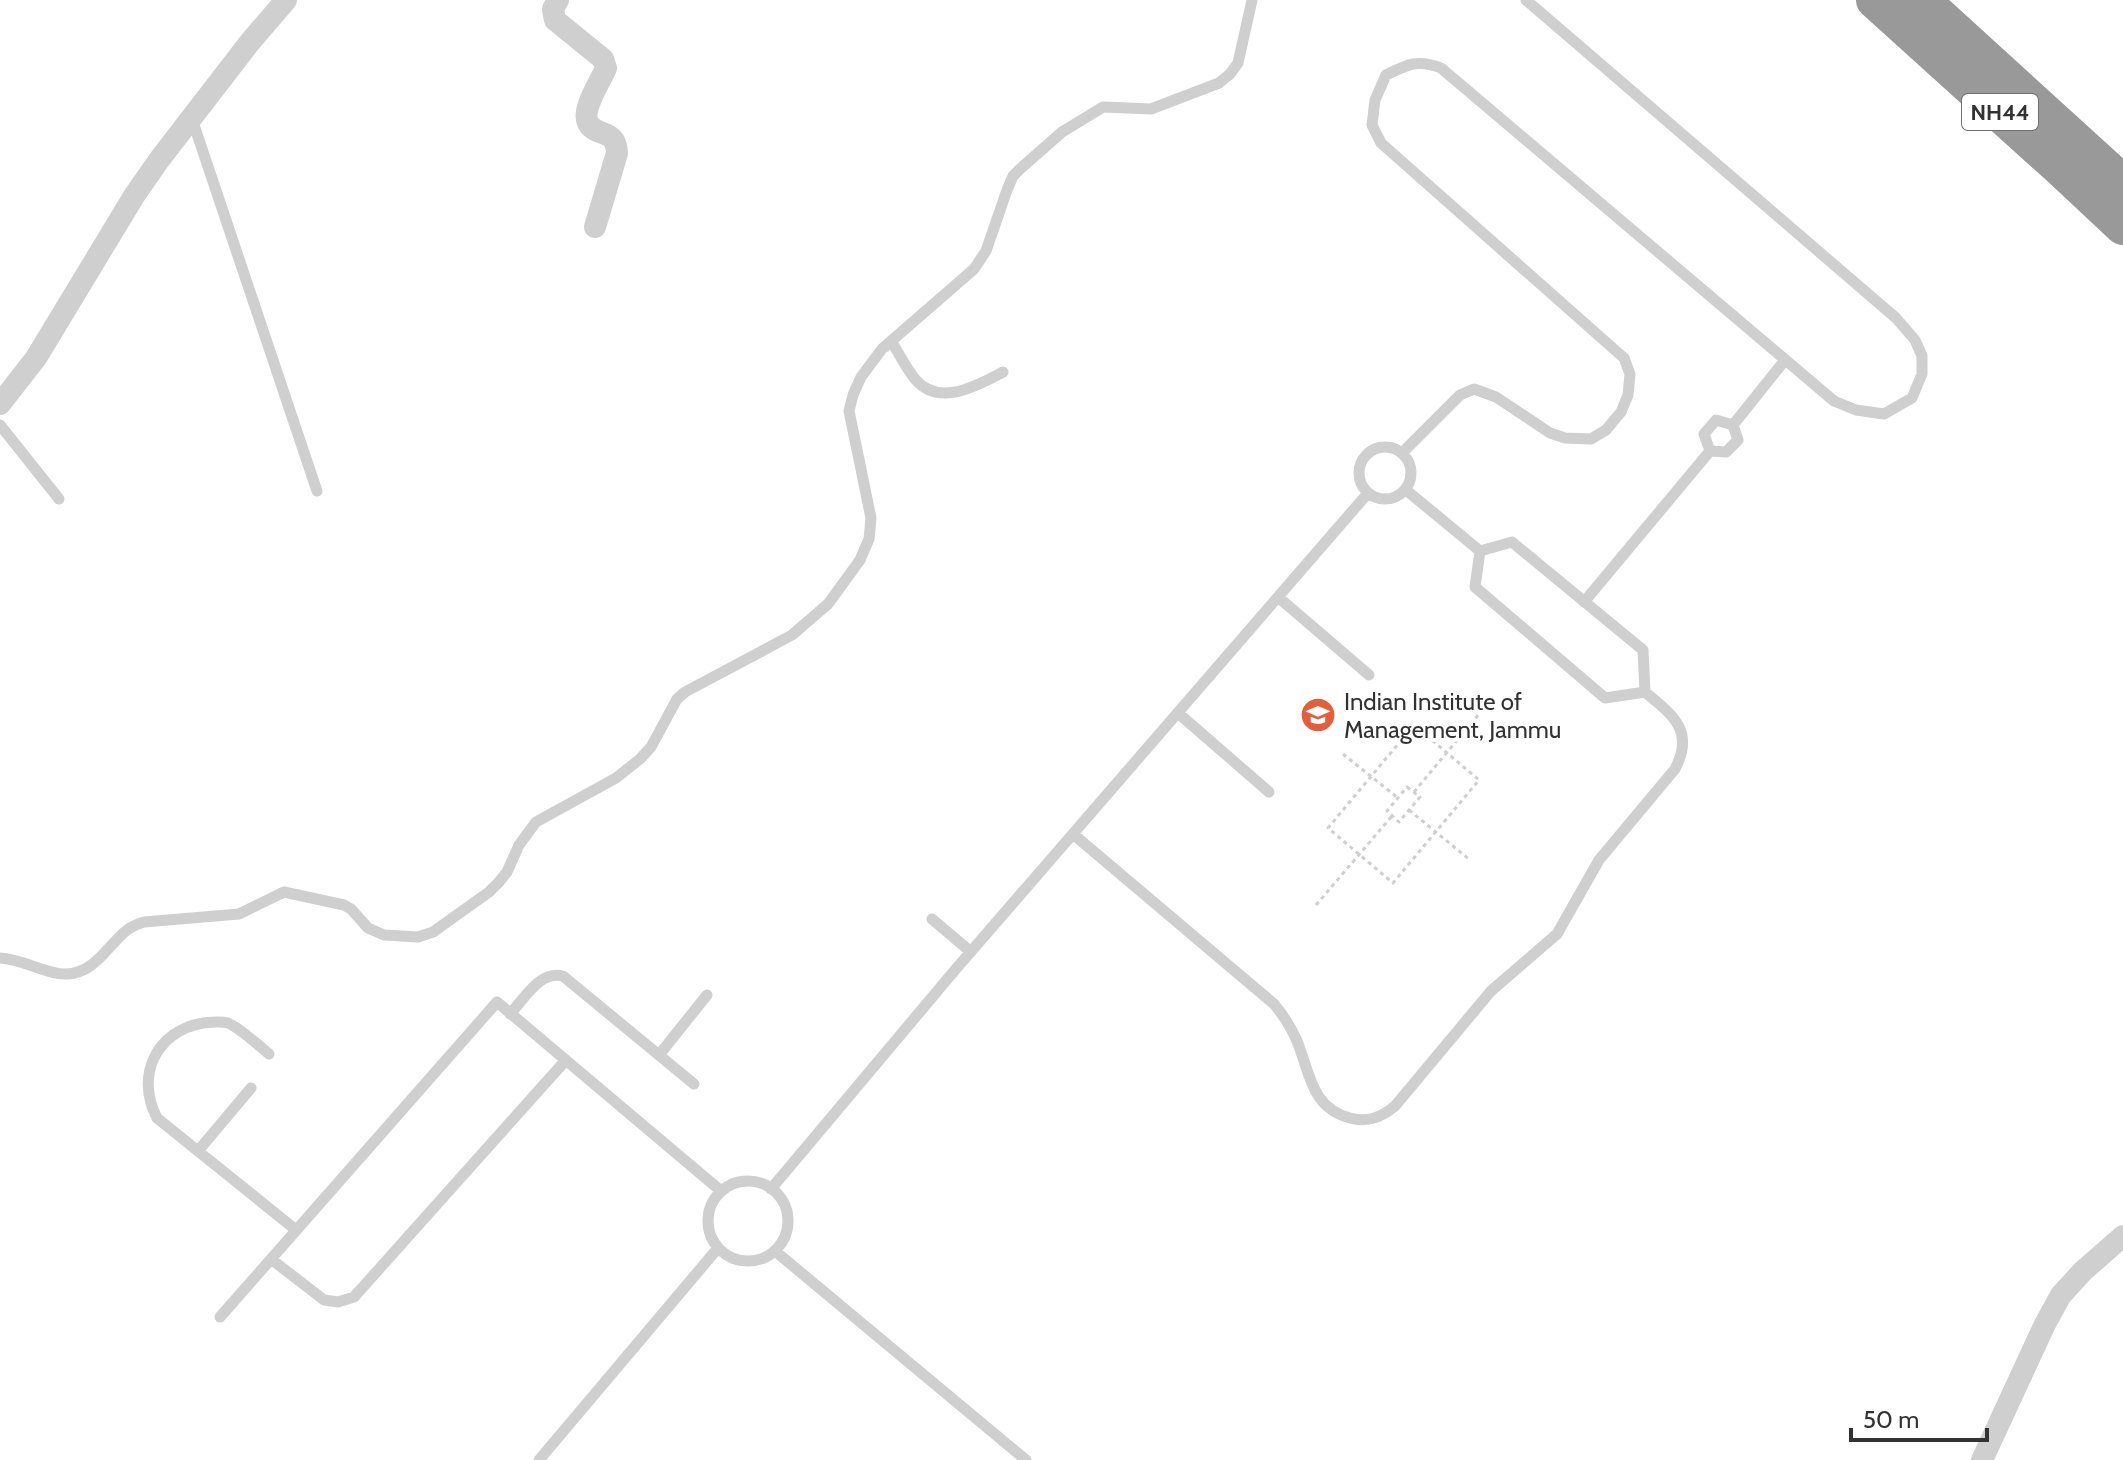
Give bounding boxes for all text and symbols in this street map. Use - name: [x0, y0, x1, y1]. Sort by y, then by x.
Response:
- road number: NH44: [1962, 94, 2038, 130]
- place label: Indian Institute of Management, Jammu: [1344, 687, 1561, 744]
- school or university icon: Indian Institute of Management, Jammu: [1299, 696, 1337, 734]
- scale bar: [1851, 1392, 1987, 1442]
- text: 50 m: [1863, 1405, 1919, 1434]

